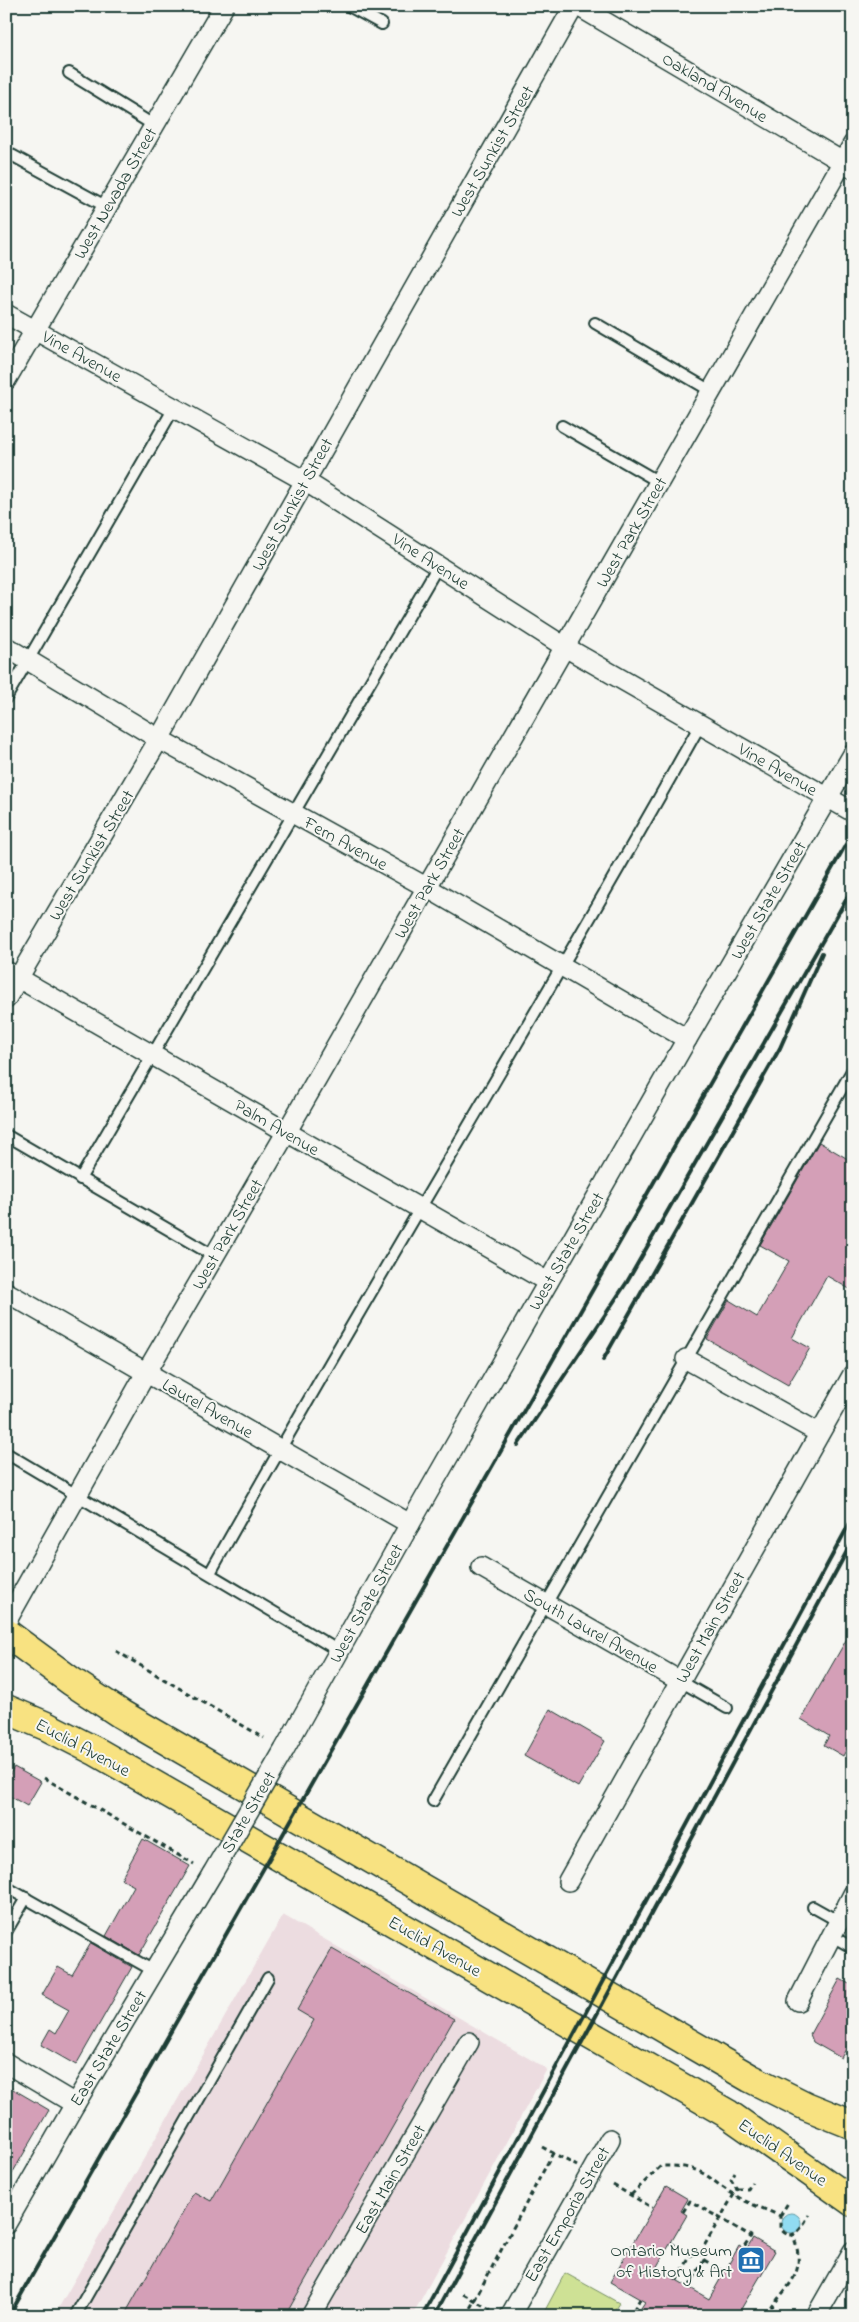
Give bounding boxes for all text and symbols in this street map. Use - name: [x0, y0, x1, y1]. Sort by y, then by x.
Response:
- street label: Oakland Avenue: [656, 47, 773, 131]
- street label: West Sunkist Street: [445, 81, 542, 223]
- street label: West Nevada Street: [68, 123, 165, 265]
- street label: Vine Avenue: [35, 325, 127, 391]
- street label: West Sunkist Street: [246, 434, 341, 576]
- street label: West Park Street: [590, 473, 675, 593]
- street label: Vine Avenue: [385, 527, 475, 598]
- street label: Vine Avenue: [732, 737, 822, 804]
- street label: West Sunkist Street: [43, 786, 142, 926]
- street label: Fern Avenue: [297, 810, 393, 879]
- street label: West Park Street: [388, 824, 473, 944]
- street label: West State Street: [725, 837, 814, 965]
- street label: Palm Avenue: [229, 1094, 324, 1164]
- street label: West Park Street: [186, 1175, 271, 1295]
- street label: West State Street: [523, 1188, 612, 1316]
- street label: Laurel Avenue: [156, 1373, 258, 1447]
- street label: West State Street: [324, 1539, 411, 1668]
- street label: West Main Street: [670, 1567, 753, 1689]
- street label: South Laurel Avenue: [518, 1583, 663, 1681]
- street label: Euclid Avenue: [30, 1713, 135, 1785]
- street label: State Street: [216, 1767, 284, 1859]
- street label: Euclid Avenue: [383, 1911, 486, 1985]
- street label: East State Street: [65, 1986, 155, 2112]
- street label: Euclid Avenue: [732, 2113, 833, 2195]
- street label: East Main Street: [350, 2120, 434, 2240]
- street label: East Emporia Street: [519, 2142, 618, 2288]
- place label: Ontario Museum of History & Art: [610, 2239, 732, 2286]
- museum icon: Ontario Museum of History & Art: [736, 2245, 766, 2275]

